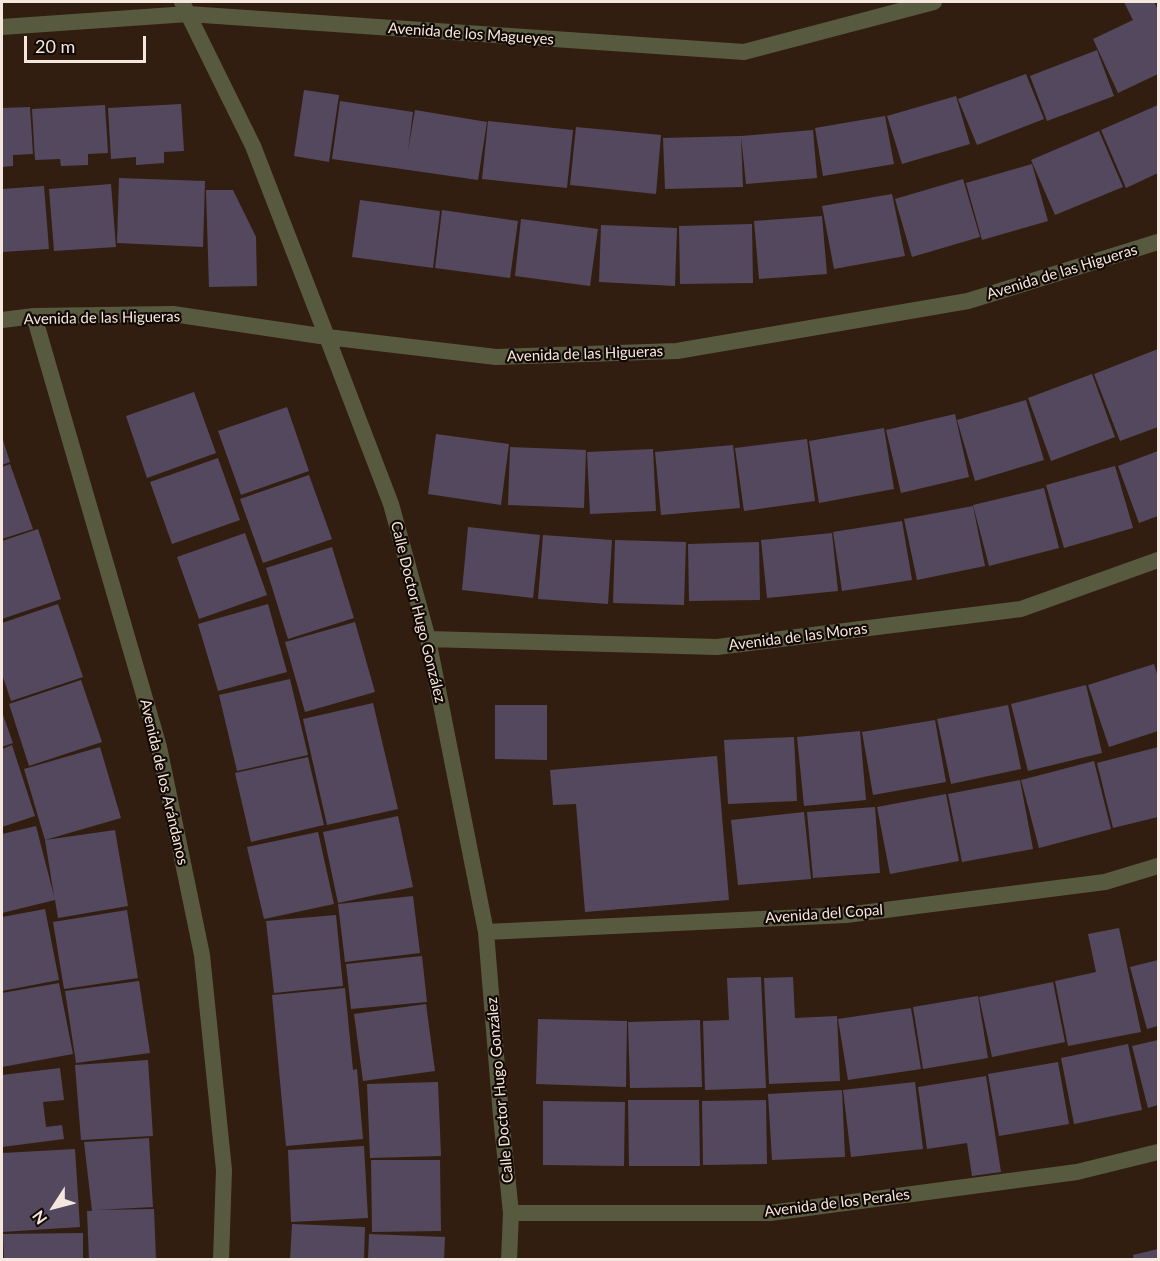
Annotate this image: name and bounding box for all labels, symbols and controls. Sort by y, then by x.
street label: Avenida de los Magueyes [387,19,555,49]
scale bar [27,24,148,62]
text: 20 m [35,35,75,57]
street label: Avenida de las Higueras [985,241,1139,303]
street label: Avenida de las Higueras [24,308,180,328]
street label: Avenida de las Higueras [506,342,664,366]
street label: Calle Doctor Hugo González [387,519,449,705]
street label: Avenida de las Moras [728,620,868,654]
street label: Avenida de los Arándanos [136,697,192,867]
street label: Avenida del Copal [764,901,884,927]
street label: Calle Doctor Hugo González [483,996,517,1184]
north arrow [24,1177,84,1237]
street label: Avenida de los Perales [763,1185,911,1221]
text: N [28,1207,50,1228]

